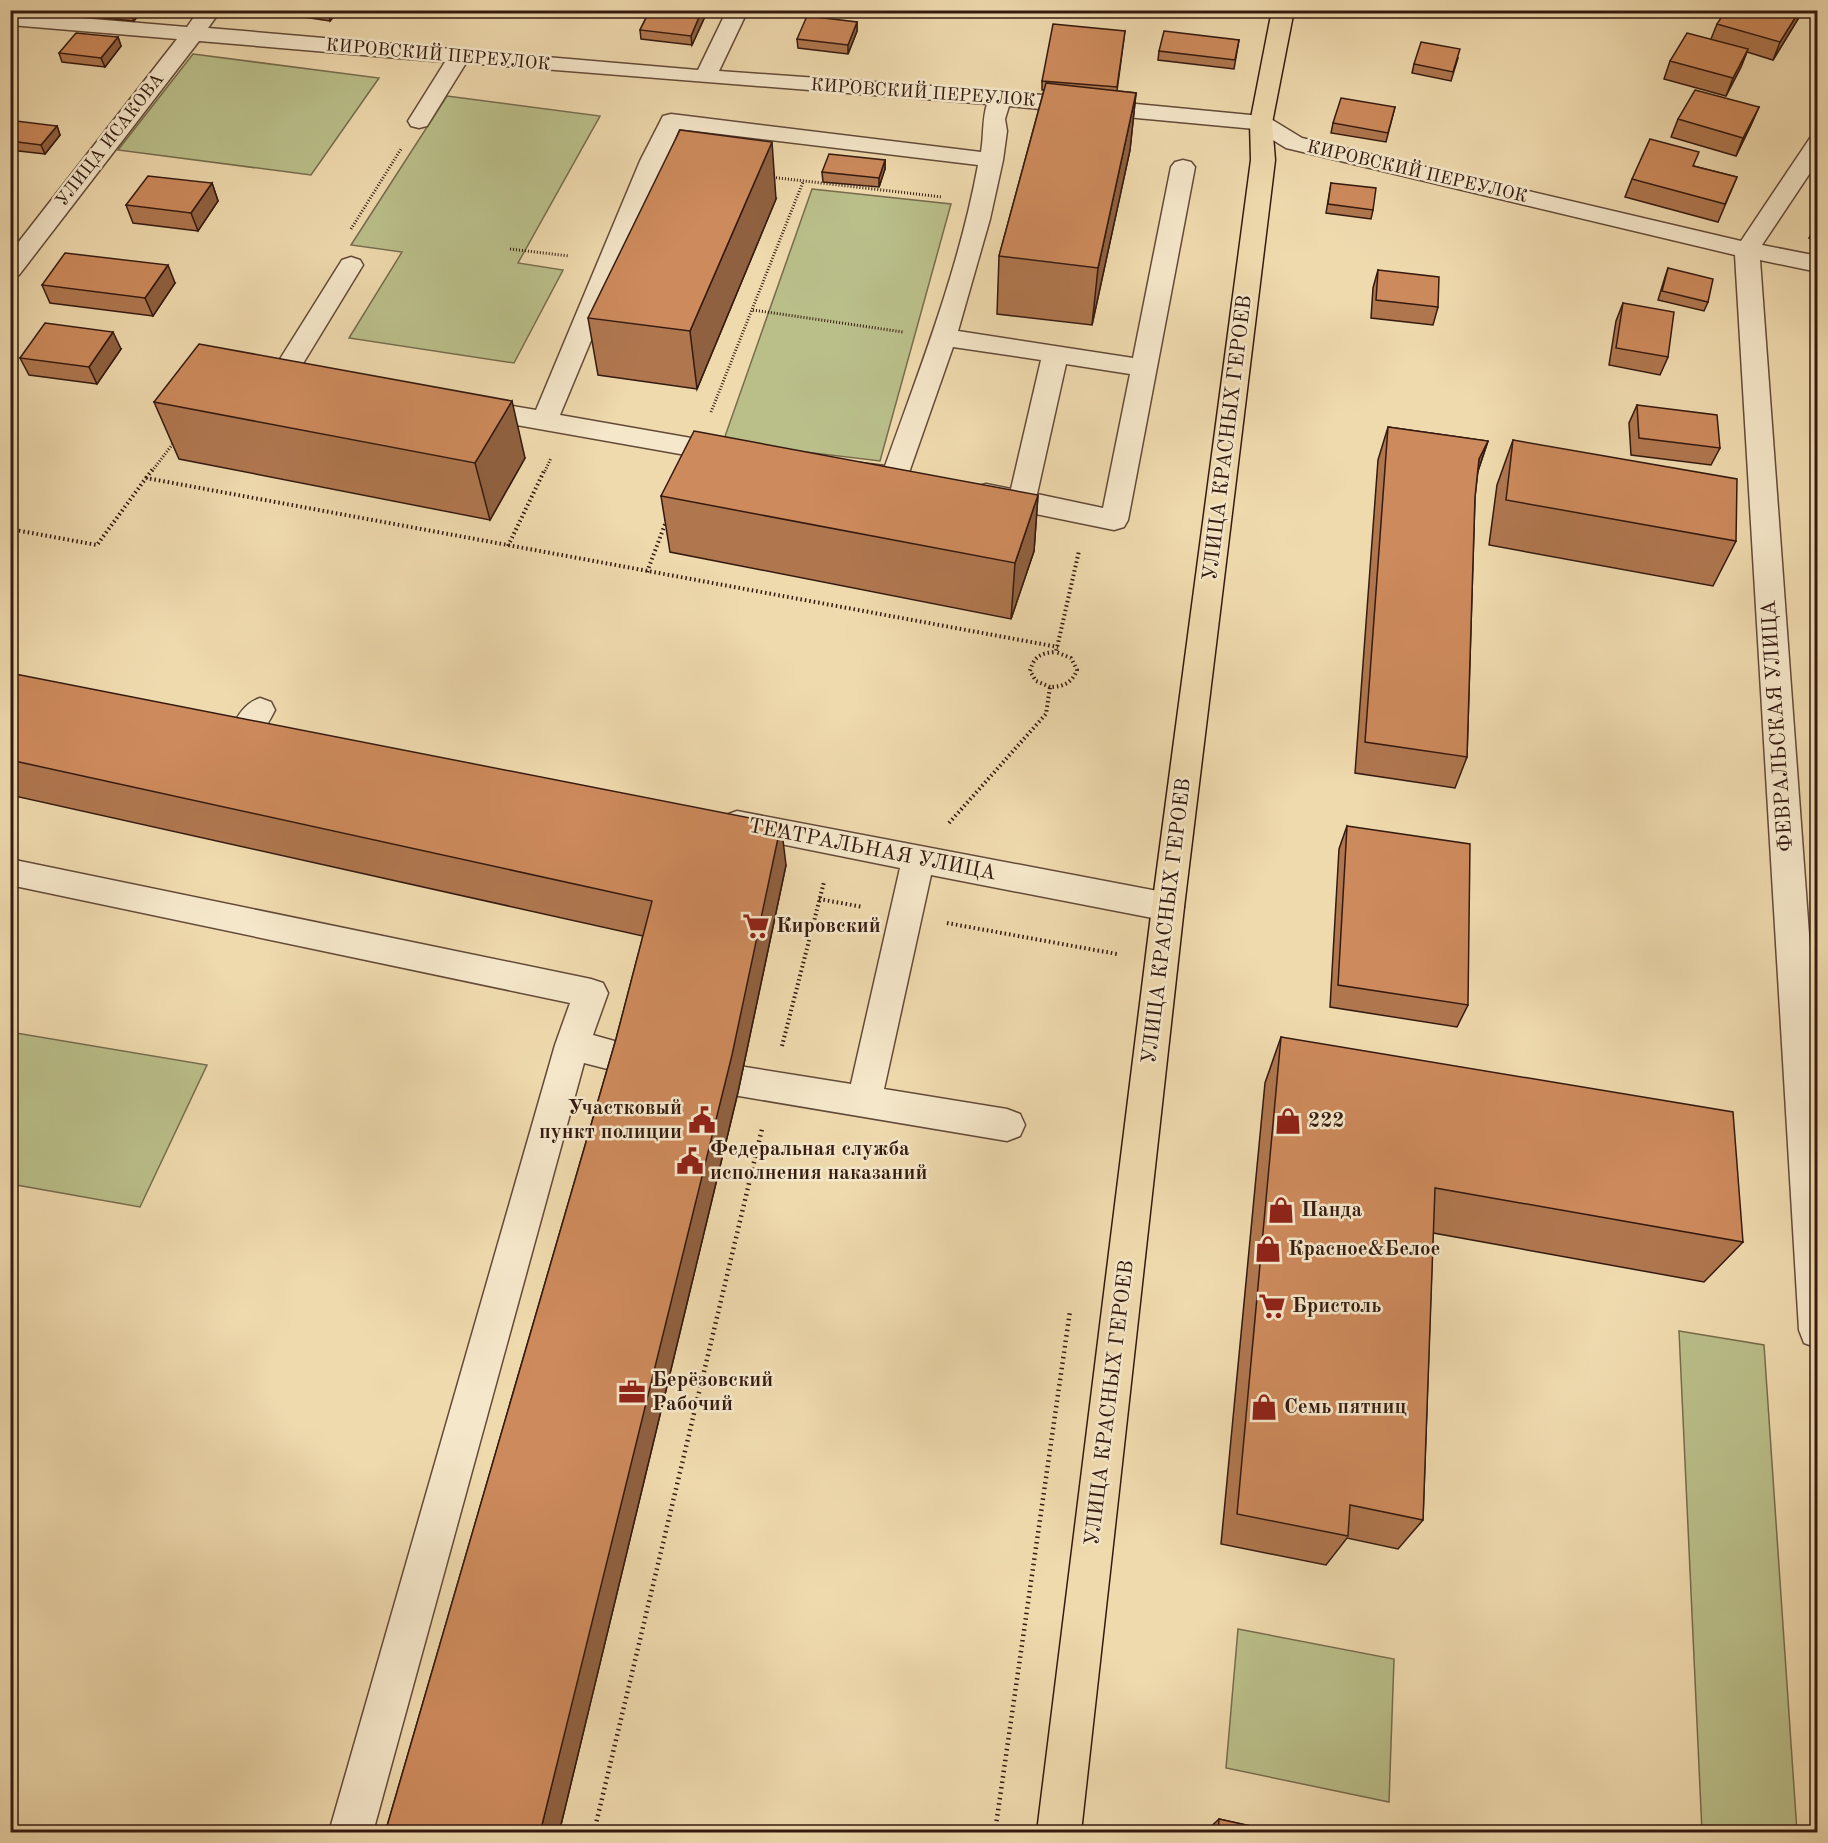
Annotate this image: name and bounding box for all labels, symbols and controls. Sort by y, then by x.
street label: КИРОВСКИЙ ПЕРЕУЛОК [325,32,551,74]
street label: УЛИЦА ИСАКОВА [53,70,167,210]
street label: КИРОВСКИЙ ПЕРЕУЛОК [810,72,1036,110]
street label: КИРОВСКИЙ ПЕРЕУЛОК [1305,134,1530,206]
street label: УЛИЦА КРАСНЫХ ГЕРОЕВ [1200,294,1256,582]
street label: ФЕВРАЛЬСКАЯ УЛИЦА [1759,599,1797,853]
street label: УЛИЦА КРАСНЫХ ГЕРОЕВ [1139,777,1195,1065]
street label: ТЕАТРАЛЬНАЯ УЛИЦА [746,816,998,884]
supermarket icon: Кировский [741,911,771,941]
place label: Кировский [776,916,881,937]
place label: Участковый пункт полиции [539,1098,682,1143]
public building icon: Участковый пункт полиции [687,1105,717,1135]
shop icon: 222 [1273,1106,1303,1136]
place label: 222 [1308,1111,1345,1132]
place label: Федеральная служба исполнения наказаний [710,1139,927,1184]
public building icon: Федеральная служба исполнения наказаний [675,1146,705,1176]
shop icon: Панда [1266,1195,1296,1225]
place label: Панда [1301,1200,1362,1221]
shop icon: Красное&Белое [1253,1234,1283,1264]
place label: Красное&Белое [1288,1239,1441,1260]
street label: УЛИЦА КРАСНЫХ ГЕРОЕВ [1082,1259,1138,1547]
supermarket icon: Бристоль [1257,1291,1287,1321]
place label: Бристоль [1292,1296,1381,1317]
place label: Берёзовский Рабочий [652,1370,773,1415]
office icon: Берёзовский Рабочий [617,1377,647,1407]
shop icon: Семь пятниц [1249,1392,1279,1422]
place label: Семь пятниц [1284,1397,1407,1418]

